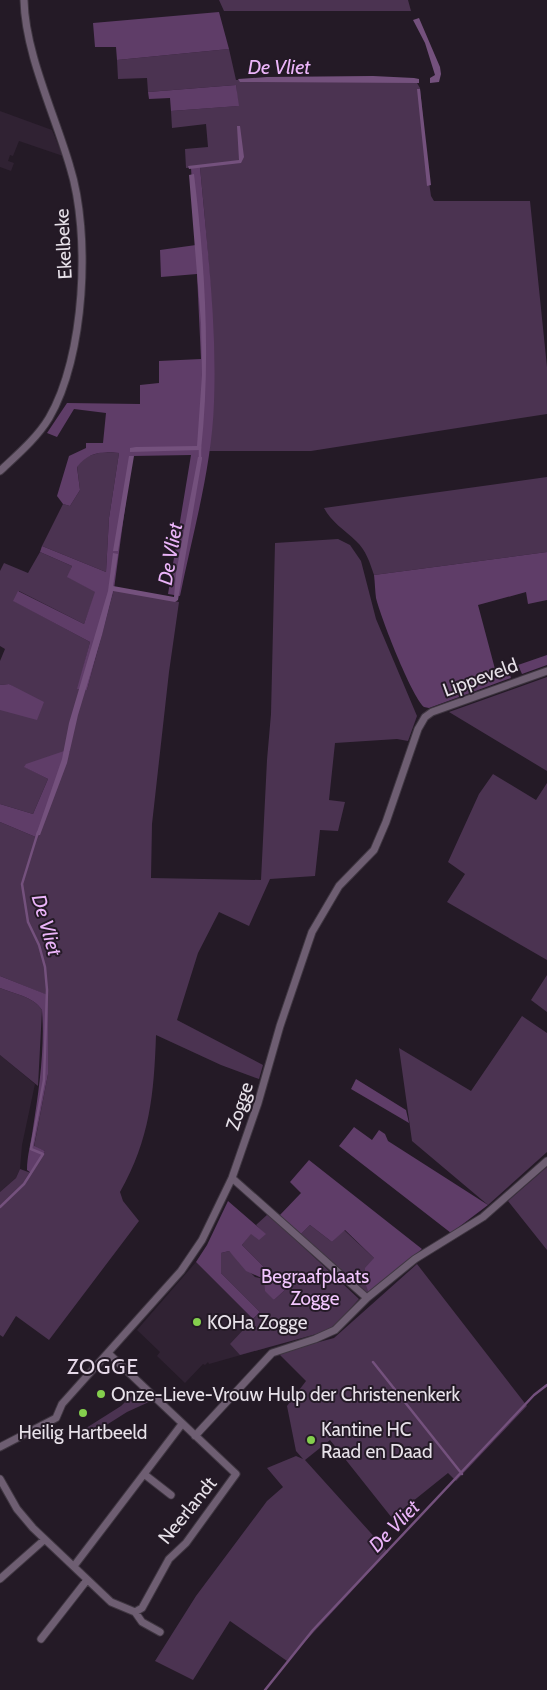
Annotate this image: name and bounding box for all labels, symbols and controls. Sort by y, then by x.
water label: De Vliet [248,55,311,79]
street label: Ekelbeke [50,208,77,280]
water label: De Vliet [153,520,187,587]
street label: Lippeveld [439,653,521,702]
water label: De Vliet [27,892,67,959]
street label: Zogge [221,1079,258,1133]
park label: Begraafplaats Zogge [261,1265,369,1310]
place label: KOHa Zogge [207,1311,308,1334]
marker: KOHa Zogge [191,1316,203,1328]
district label: ZOGGE [67,1354,139,1379]
place label: Onze-Lieve-Vrouw Hulp der Christenenkerk [111,1383,460,1406]
marker: Onze-Lieve-Vrouw Hulp der Christenenkerk [95,1388,107,1400]
marker: Heilig Hartbeeld [77,1407,89,1419]
place label: Kantine HC Raad en Daad [321,1418,433,1463]
place label: Heilig Hartbeeld [19,1421,147,1444]
marker: Kantine HC Raad en Daad [305,1434,317,1446]
street label: Neerlandt [153,1472,222,1549]
water label: De Vliet [364,1494,425,1557]

